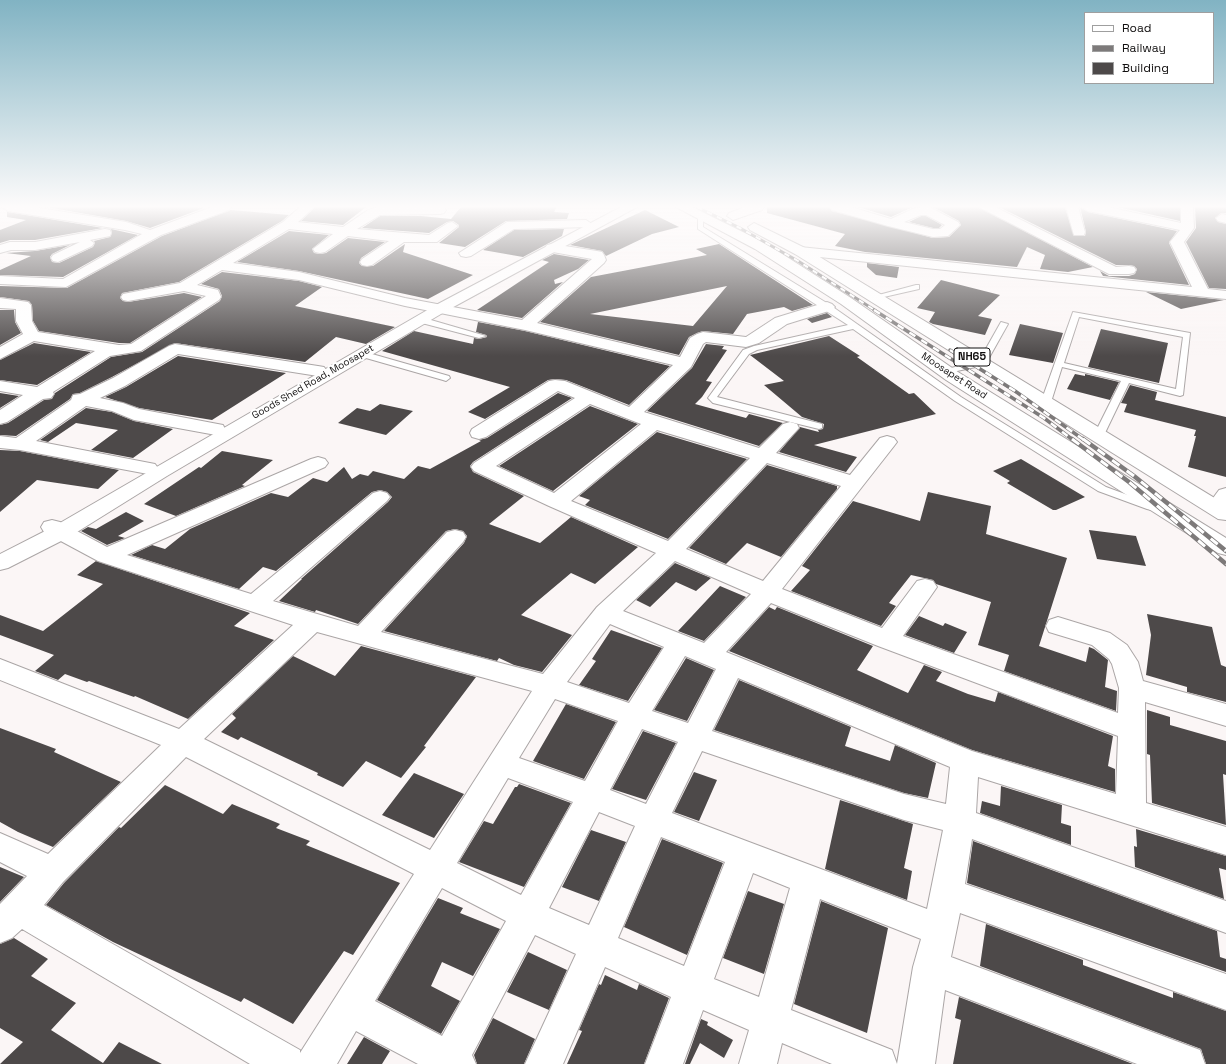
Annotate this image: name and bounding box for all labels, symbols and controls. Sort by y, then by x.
legend [1084,12,1214,84]
text: Road [1122,20,1151,36]
text: Railway [1122,40,1166,56]
text: Building [1122,60,1169,76]
street label: Goods Shed Road, Moosapet [250,342,376,422]
road number: NH65 [954,348,990,366]
street label: Moosapet Road [919,350,989,402]

